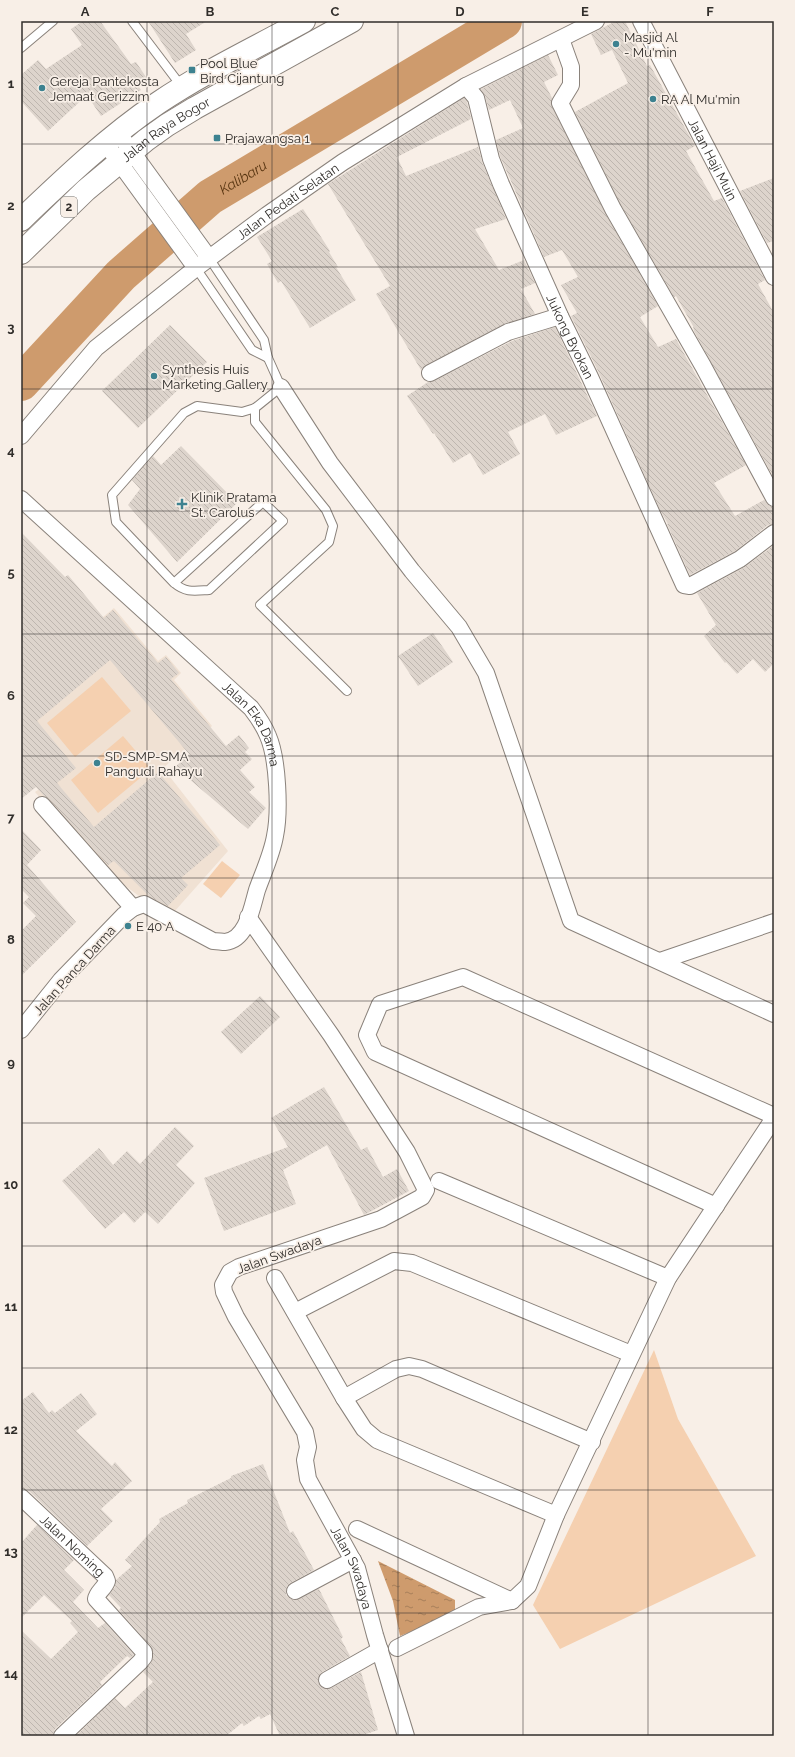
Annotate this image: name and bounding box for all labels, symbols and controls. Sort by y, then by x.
text: A [81,4,90,19]
text: B [206,4,215,19]
text: C [331,4,340,19]
text: D [455,4,465,19]
text: E [581,4,589,19]
text: F [706,4,714,19]
place label: Masjid Al - Mu'min [624,30,678,60]
marker: Masjid Al - Mu'min [611,39,621,49]
place label: Pool Blue Bird Cijantung [200,56,284,86]
marker: Pool Blue Bird Cijantung [187,65,197,75]
place label: Gereja Pantekosta Jemaat Gerizzim [50,74,159,104]
text: 1 [8,76,15,91]
marker: Gereja Pantekosta Jemaat Gerizzim [37,83,47,93]
place label: RA Al Mu'min [661,92,740,107]
street label: Jalan Raya Bogor [119,94,213,165]
marker: RA Al Mu'min [648,94,658,104]
street label: Jalan Haji Muin [685,116,740,203]
place label: Prajawangsa 1 [225,131,310,146]
marker: Prajawangsa 1 [212,133,222,143]
water label: Kalibaru [216,157,270,198]
street label: Jalan Pedati Selatan [234,160,342,243]
road number: 2 [61,197,77,217]
text: 2 [7,198,15,213]
street label: Jukong Byokan [543,292,597,381]
text: 3 [7,320,15,335]
place label: Synthesis Huis Marketing Gallery [162,362,268,392]
marker: Synthesis Huis Marketing Gallery [149,371,159,381]
text: 4 [7,443,15,458]
place label: Klinik Pratama St. Carolus [191,490,276,520]
marker: Klinik Pratama St. Carolus [176,498,188,510]
text: 5 [7,565,15,580]
street label: Jalan Eka Darma [219,679,282,768]
text: 6 [7,688,15,703]
place label: SD-SMP-SMA Pangudi Rahayu [105,749,202,779]
marker: SD-SMP-SMA Pangudi Rahayu [92,758,102,768]
text: 7 [7,810,15,825]
place label: E 40 A [136,919,174,934]
marker: E 40 A [123,921,133,931]
street label: Jalan Panca Darma [30,923,118,1018]
text: 8 [7,932,15,947]
text: 9 [7,1055,15,1070]
text: 10 [4,1177,18,1192]
street label: Jalan Swadaya [235,1232,323,1277]
text: 11 [5,1299,18,1314]
text: 12 [4,1422,18,1437]
street label: Jalan Noming [37,1512,108,1580]
street label: Jalan Swadaya [327,1524,375,1611]
text: 13 [4,1544,18,1559]
text: 14 [4,1666,18,1681]

